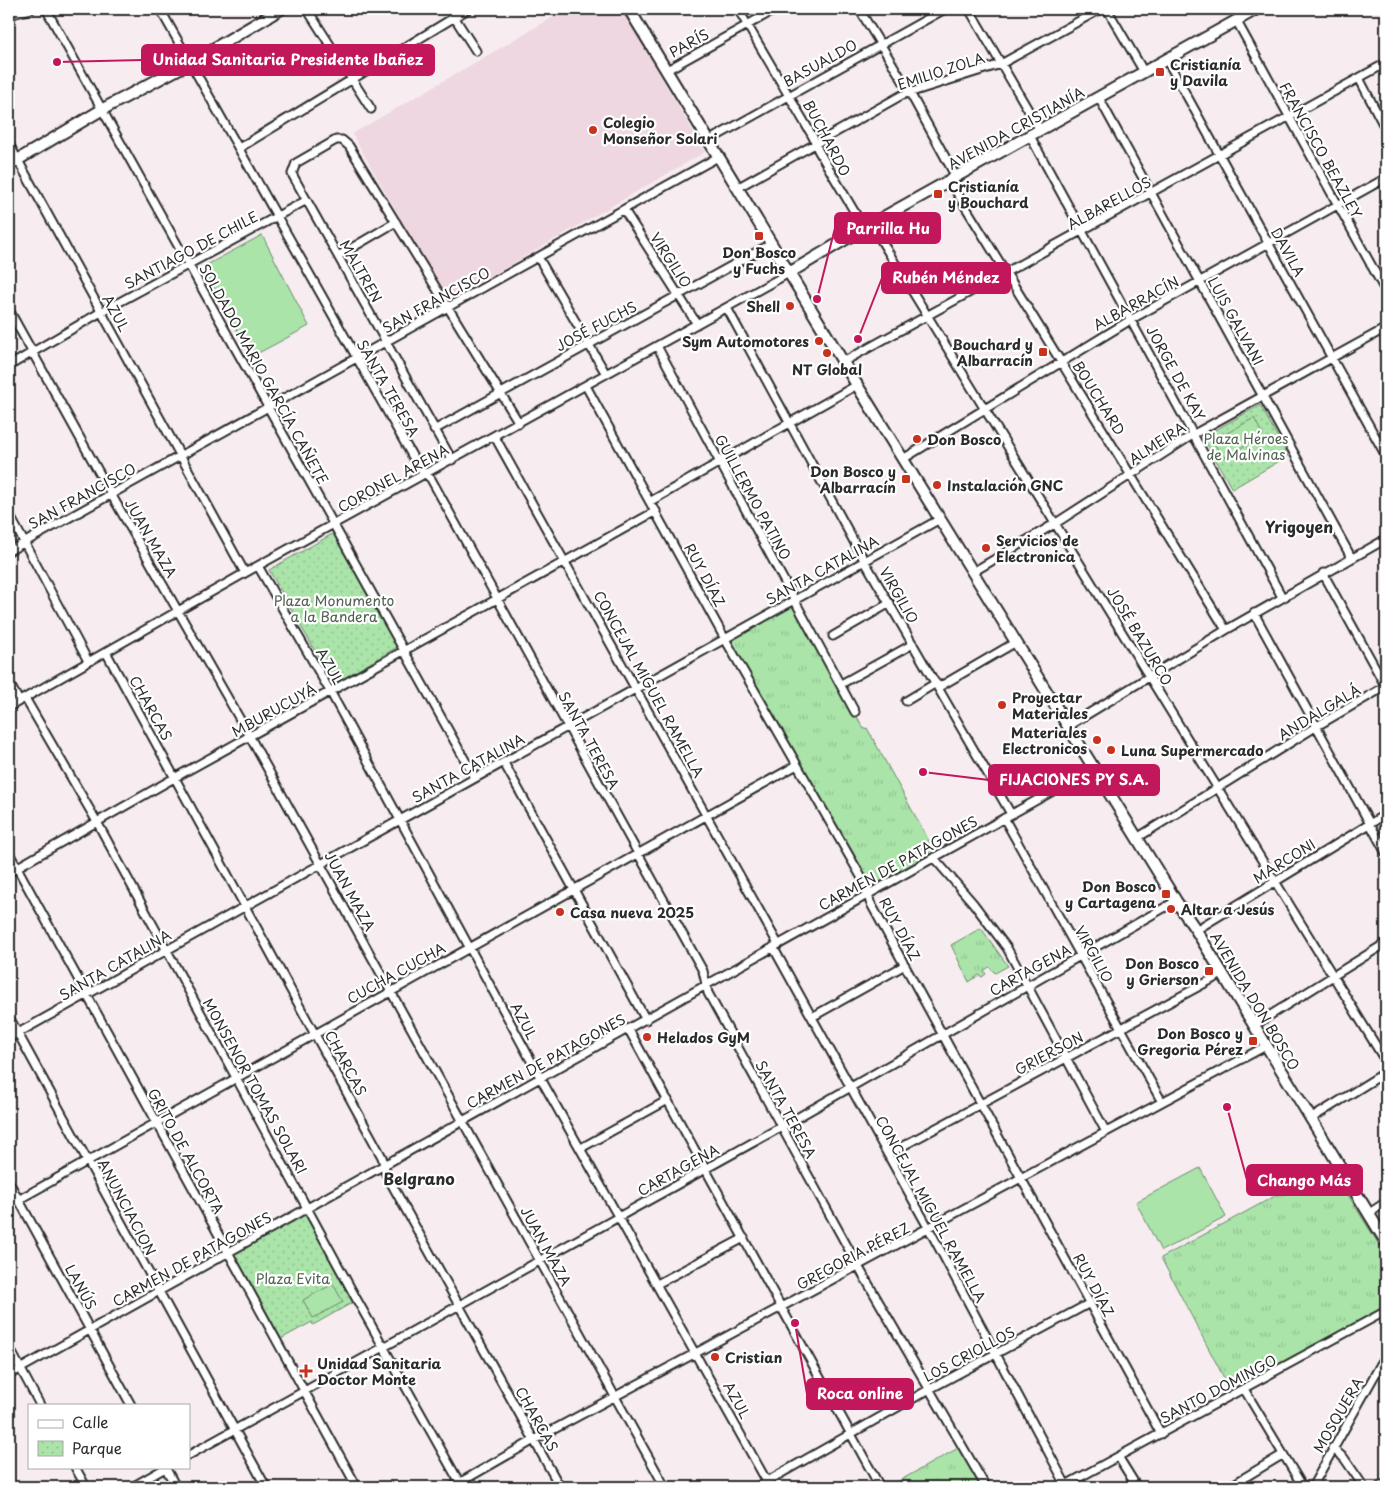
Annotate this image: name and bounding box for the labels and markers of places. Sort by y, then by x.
callout: Unidad Sanitaria Presidente Ibañez [142,45,434,75]
place label: Cristianía y Davila [1170,54,1242,91]
marker: Cristianía y Davila [1154,66,1166,78]
place label: Colegio Monseñor Solari [603,112,717,149]
marker: Colegio Monseñor Solari [587,124,599,136]
place label: Cristianía y Bouchard [948,176,1029,213]
marker: Cristianía y Bouchard [932,188,944,200]
callout: Parrilla Hu [835,213,940,243]
marker: Don Bosco y Fuchs [753,230,765,242]
place label: Don Bosco y Fuchs [722,242,796,279]
callout: Rubén Méndez [882,263,1010,293]
place label: Shell [746,296,780,317]
marker: Shell [784,300,796,312]
place label: Sym Automotores [682,331,809,352]
place label: Bouchard y Albarracín [952,334,1033,371]
marker: Sym Automotores [813,335,825,347]
marker: Bouchard y Albarracín [1037,346,1049,358]
marker: NT Global [821,347,833,359]
place label: NT Global [792,359,862,380]
place label: Don Bosco [927,429,1001,450]
marker: Don Bosco [911,433,923,445]
place label: Don Bosco y Albarracín [810,461,896,498]
marker: Don Bosco y Albarracín [900,473,912,485]
place label: Instalación GNC [947,475,1063,496]
marker: Instalación GNC [931,479,943,491]
place label: Servicios de Electronica [996,530,1079,567]
marker: Servicios de Electronica [980,542,992,554]
place label: Proyectar Materiales [1012,687,1088,724]
marker: Proyectar Materiales [996,699,1008,711]
place label: Materiales Electronicos [1002,722,1087,759]
marker: Materiales Electronicos [1091,734,1103,746]
place label: Luna Supermercado [1121,740,1263,761]
marker: Luna Supermercado [1105,744,1117,756]
callout: FIJACIONES PY S.A. [989,765,1159,795]
place label: Don Bosco y Cartagena [1065,876,1156,913]
marker: Don Bosco y Cartagena [1160,888,1172,900]
place label: Altar a Jesús [1181,899,1275,920]
place label: Casa nueva 2025 [570,902,694,923]
marker: Altar a Jesús [1165,903,1177,915]
marker: Casa nueva 2025 [554,906,566,918]
place label: Don Bosco y Grierson [1125,953,1199,990]
marker: Don Bosco y Grierson [1203,965,1215,977]
place label: Don Bosco y Gregoria Pérez [1137,1023,1243,1060]
place label: Helados GyM [657,1027,750,1048]
marker: Helados GyM [641,1031,653,1043]
marker: Don Bosco y Gregoria Pérez [1247,1035,1259,1047]
callout: Chango Más [1247,1165,1362,1195]
place label: Cristian [725,1347,782,1368]
marker: Cristian [709,1351,721,1363]
place label: Unidad Sanitaria Doctor Monte [317,1353,442,1390]
marker: Unidad Sanitaria Doctor Monte [299,1364,313,1378]
callout: Roca online [807,1379,913,1409]

